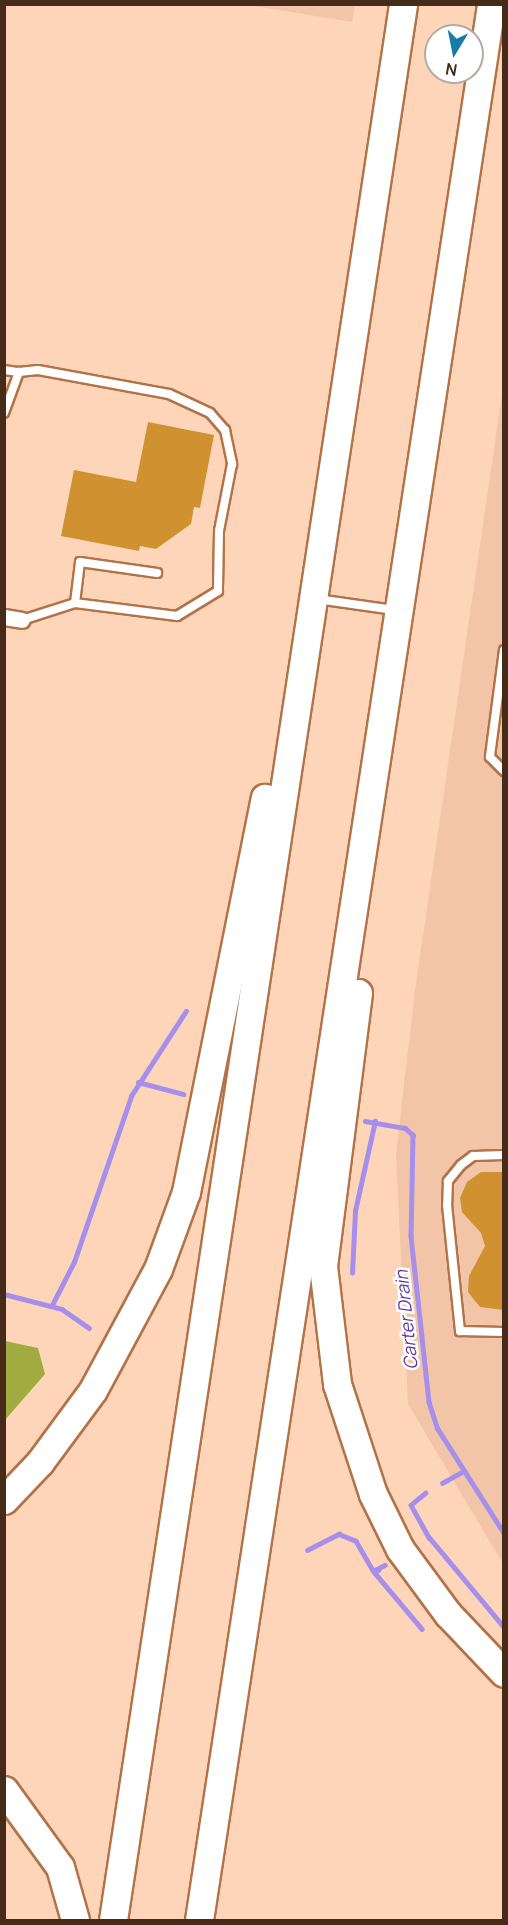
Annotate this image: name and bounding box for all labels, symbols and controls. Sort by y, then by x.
north arrow [424,24,484,84]
text: N [444,58,459,82]
water label: Carter Drain [390,1269,422,1371]

